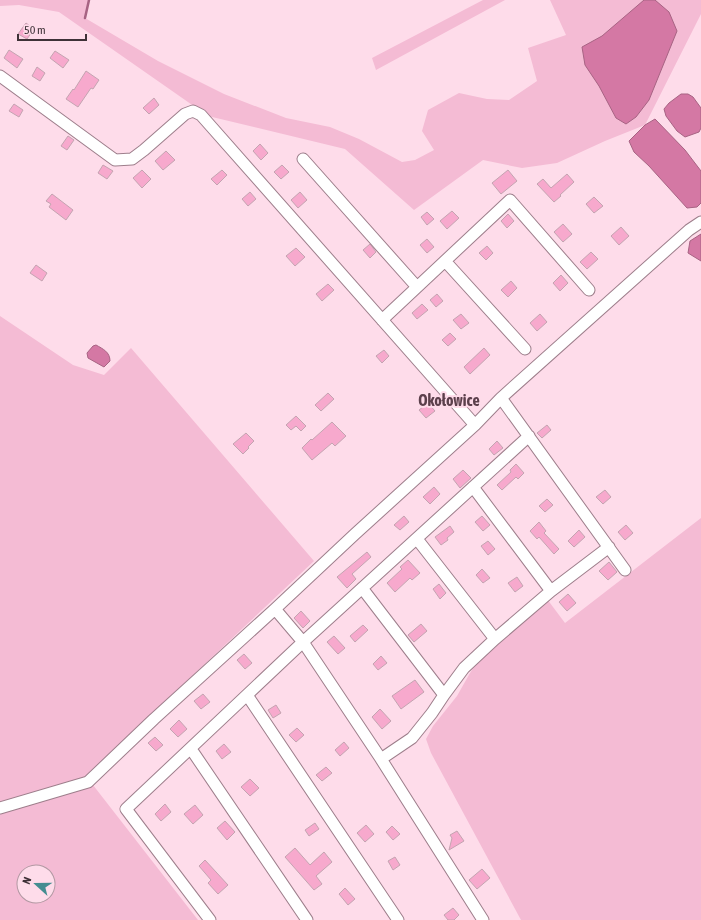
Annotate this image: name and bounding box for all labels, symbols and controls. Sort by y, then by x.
scale bar [18,16,86,42]
text: 50 m [24,23,46,37]
district label: Okołowice [418,391,480,409]
north arrow [16,864,56,904]
text: N [20,875,33,886]

